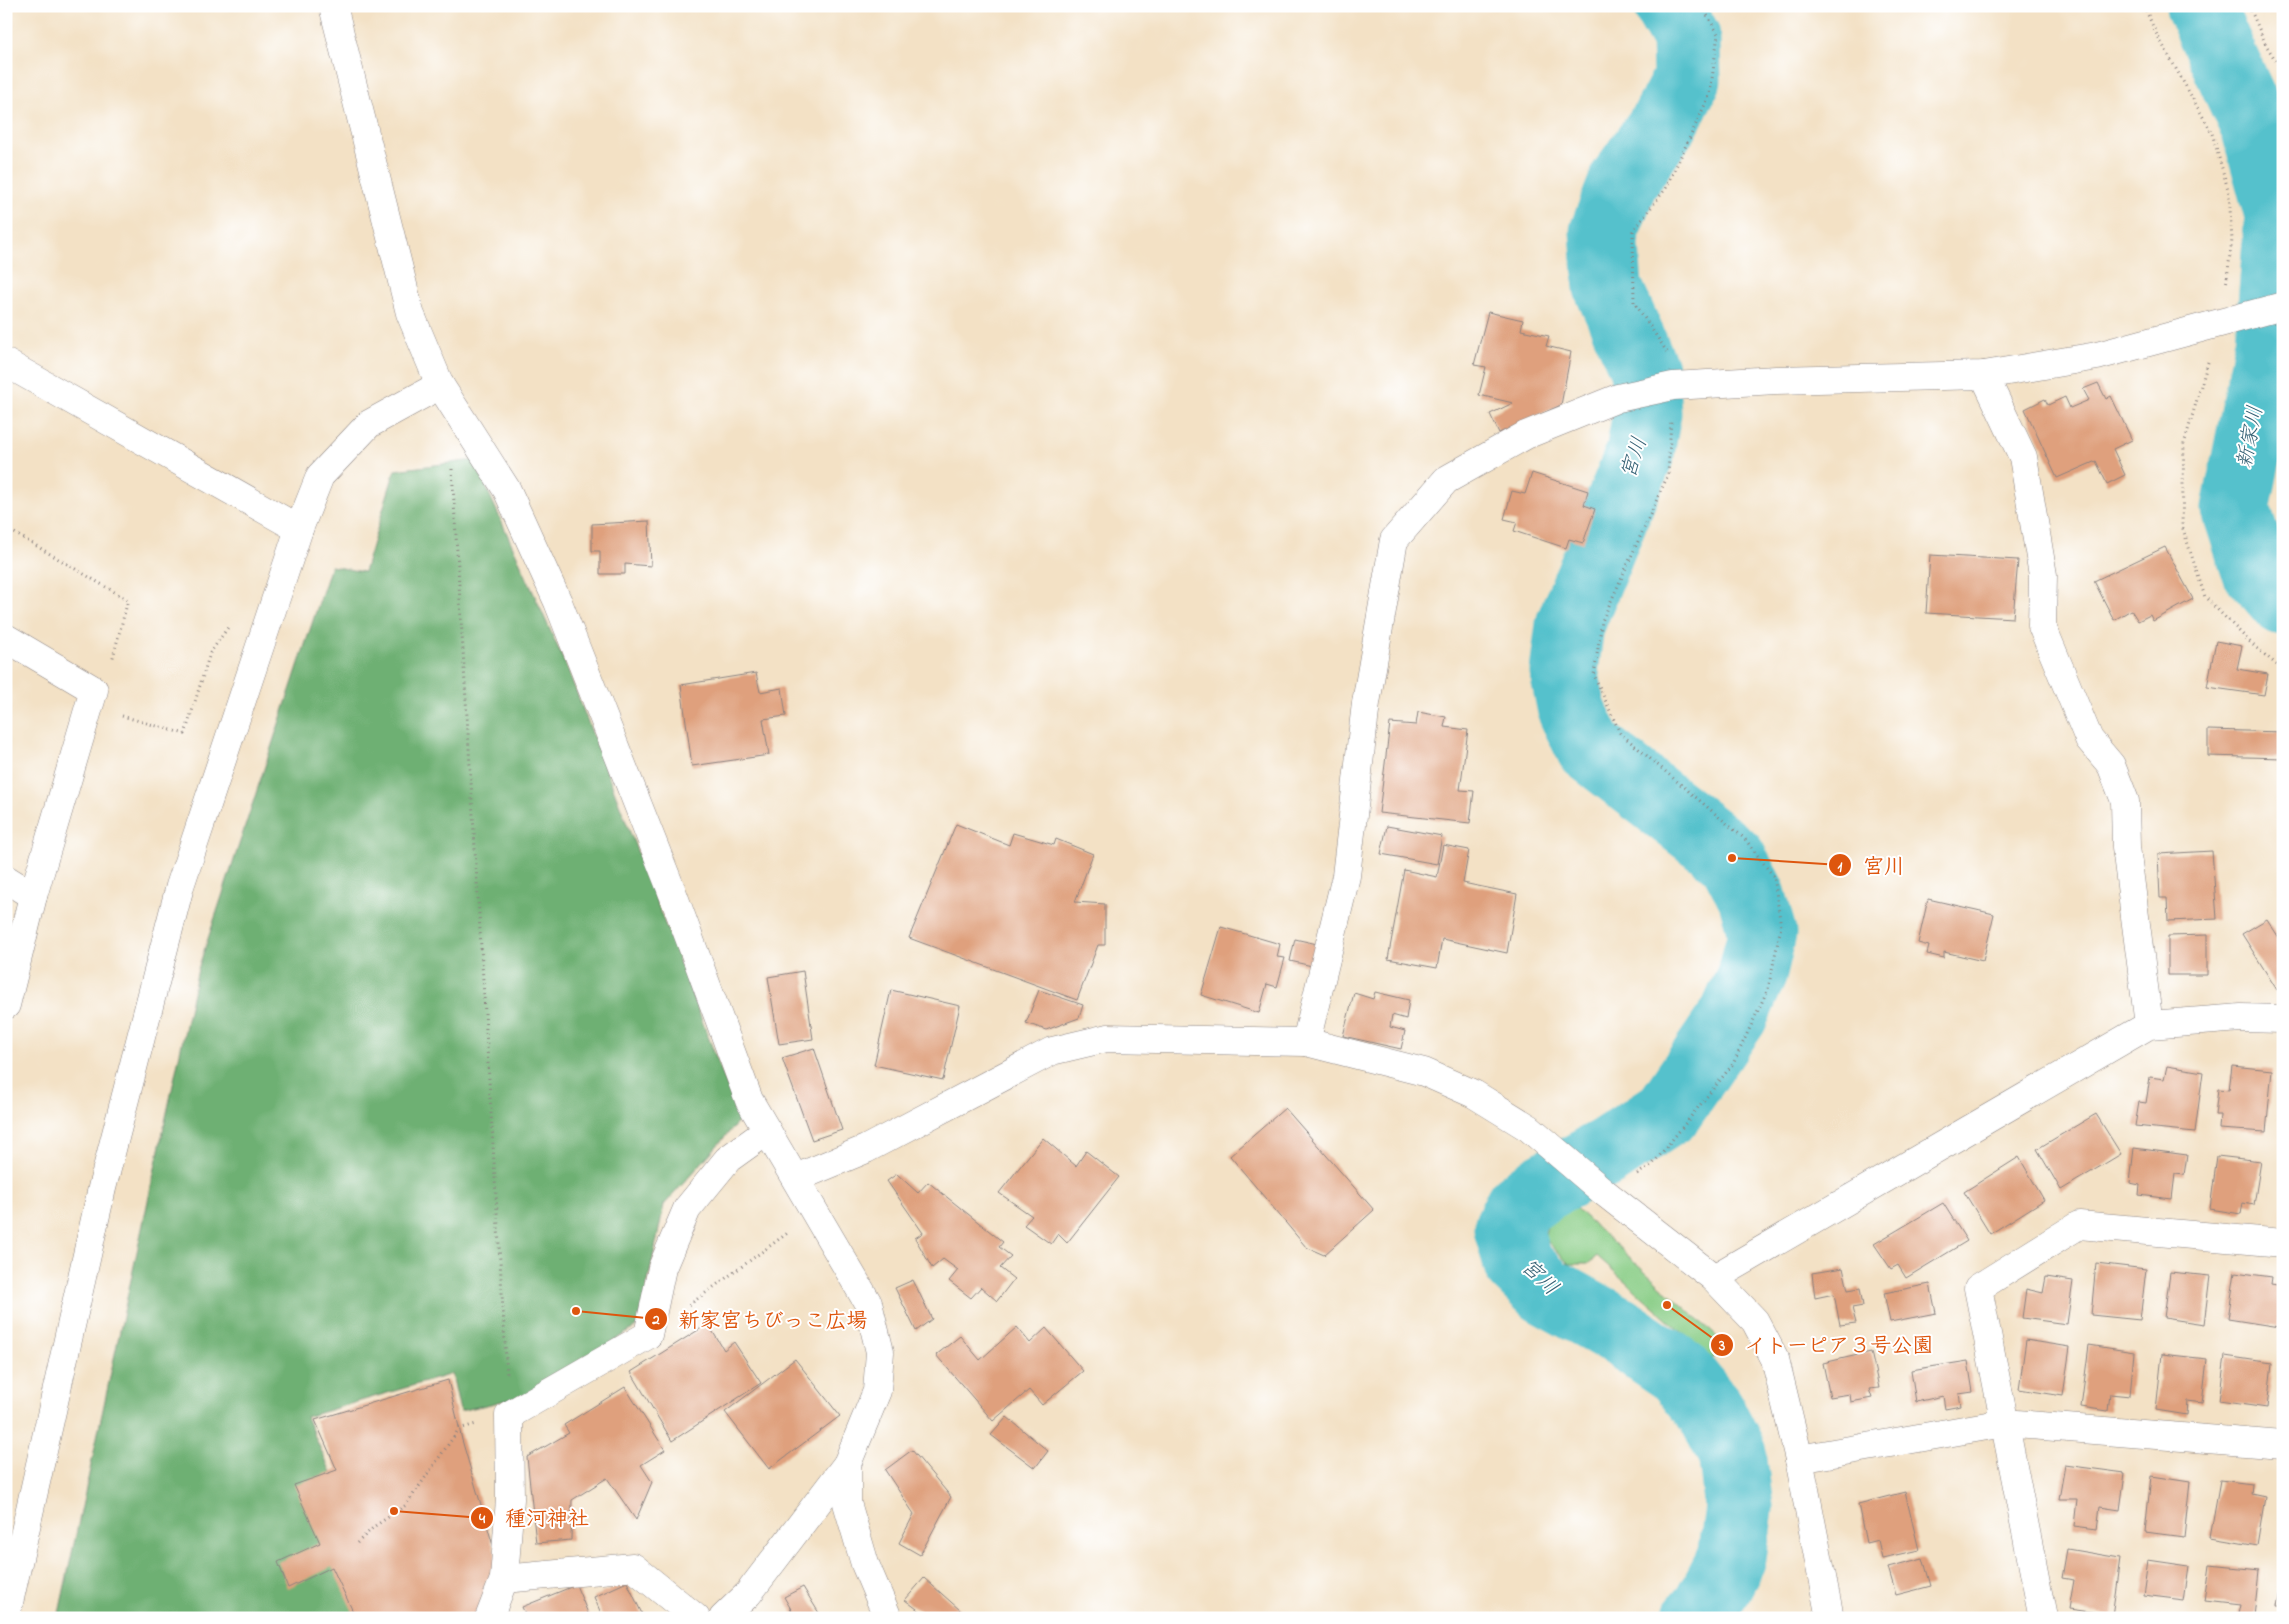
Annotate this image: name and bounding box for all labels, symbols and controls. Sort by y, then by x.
water label: 新家川 [2230,403,2272,471]
water label: 宮川 [1614,433,1656,483]
callout: 宮川 [1828,847,1915,883]
text: 宮川 [1863,853,1905,883]
text: 1 [1838,856,1843,878]
water label: 宮川 [1513,1253,1565,1303]
callout: 新家宮ちびっこ広場 [644,1301,878,1337]
text: 新家宮ちびっこ広場 [679,1307,868,1337]
text: 2 [651,1309,660,1331]
callout: イトーピア３号公園 [1709,1327,1943,1363]
text: イトーピア３号公園 [1745,1332,1933,1362]
text: 3 [1718,1335,1725,1357]
callout: 種河神社 [470,1500,599,1536]
text: 種河神社 [505,1505,589,1535]
text: 4 [478,1508,486,1530]

